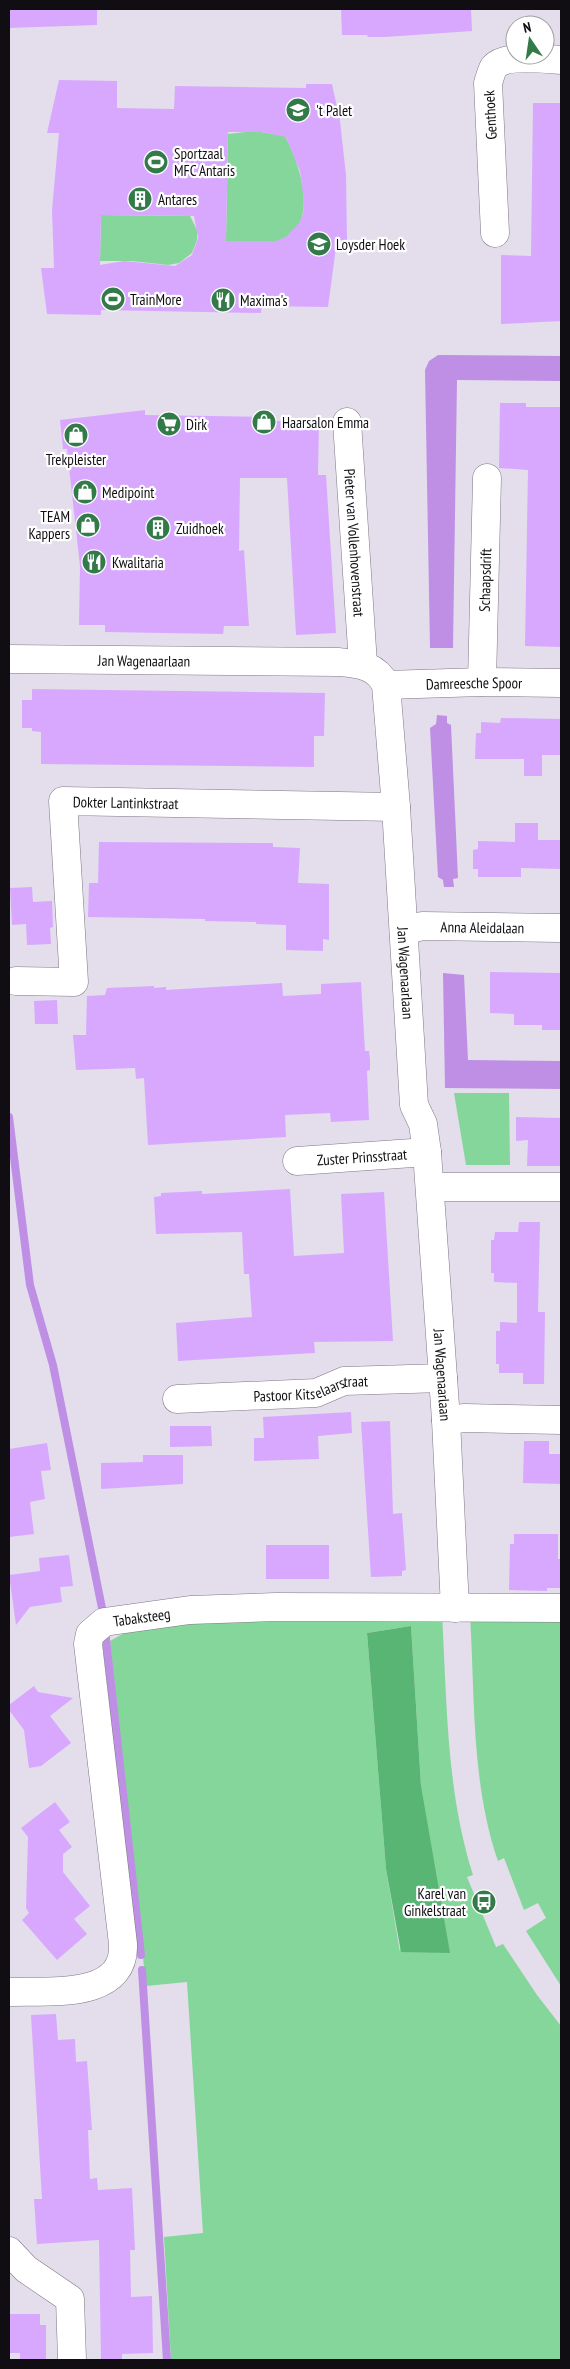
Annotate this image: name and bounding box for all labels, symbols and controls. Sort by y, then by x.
north arrow [505,15,555,65]
text: N [521,18,533,37]
street label: Genthoek [479,90,501,140]
school or university icon: 't Palet [285,97,311,123]
place label: 't Palet [316,101,352,120]
place label: Sportzaal MFC Antaris [174,144,235,180]
sports icon: Sportzaal MFC Antaris [143,149,169,175]
building icon: Antares [127,186,153,212]
place label: Antares [158,190,197,209]
school or university icon: Loysder Hoek [306,231,332,257]
place label: Loysder Hoek [336,235,405,254]
sports icon: TrainMore [100,286,126,312]
restaurant icon: Maxima's [210,287,236,313]
place label: TrainMore [130,290,182,309]
place label: Maxima's [240,291,288,310]
shop icon: Haarsalon Emma [251,409,277,435]
supermarket icon: Dirk [156,411,182,437]
place label: Haarsalon Emma [282,413,369,432]
place label: Dirk [186,415,207,434]
shop icon: Trekpleister [63,422,89,448]
place label: Trekpleister [46,450,107,469]
street label: Pieter van Vollenhovenstraat [341,468,369,617]
shop icon: Medipoint [72,479,98,505]
place label: Medipoint [102,483,154,502]
place label: TEAM Kappers [28,507,70,543]
shop icon: TEAM Kappers [75,512,101,538]
building icon: Zuidhoek [145,515,171,541]
place label: Zuidhoek [176,519,224,538]
street label: Schaapsdrift [474,548,495,612]
restaurant icon: Kwalitaria [81,549,107,575]
place label: Kwalitaria [112,553,164,572]
street label: Jan Wagenaarlaan [97,650,190,670]
street label: Damreesche Spoor [425,672,523,693]
street label: Dokter Lantinkstraat [73,792,179,813]
street label: Anna Aleidalaan [440,917,524,937]
street label: Jan Wagenaarlaan [394,925,418,1020]
street label: Zuster Prinsstraat [316,1144,408,1169]
street label: Jan Wagenaarlaan [430,1327,456,1422]
street label: Pastoor Kitselaarstraat [253,1371,368,1405]
street label: Tabaksteeg [112,1603,171,1630]
place label: Karel van Ginkelstraat [404,1884,466,1920]
bus stop icon: Karel van Ginkelstraat [471,1889,497,1915]

